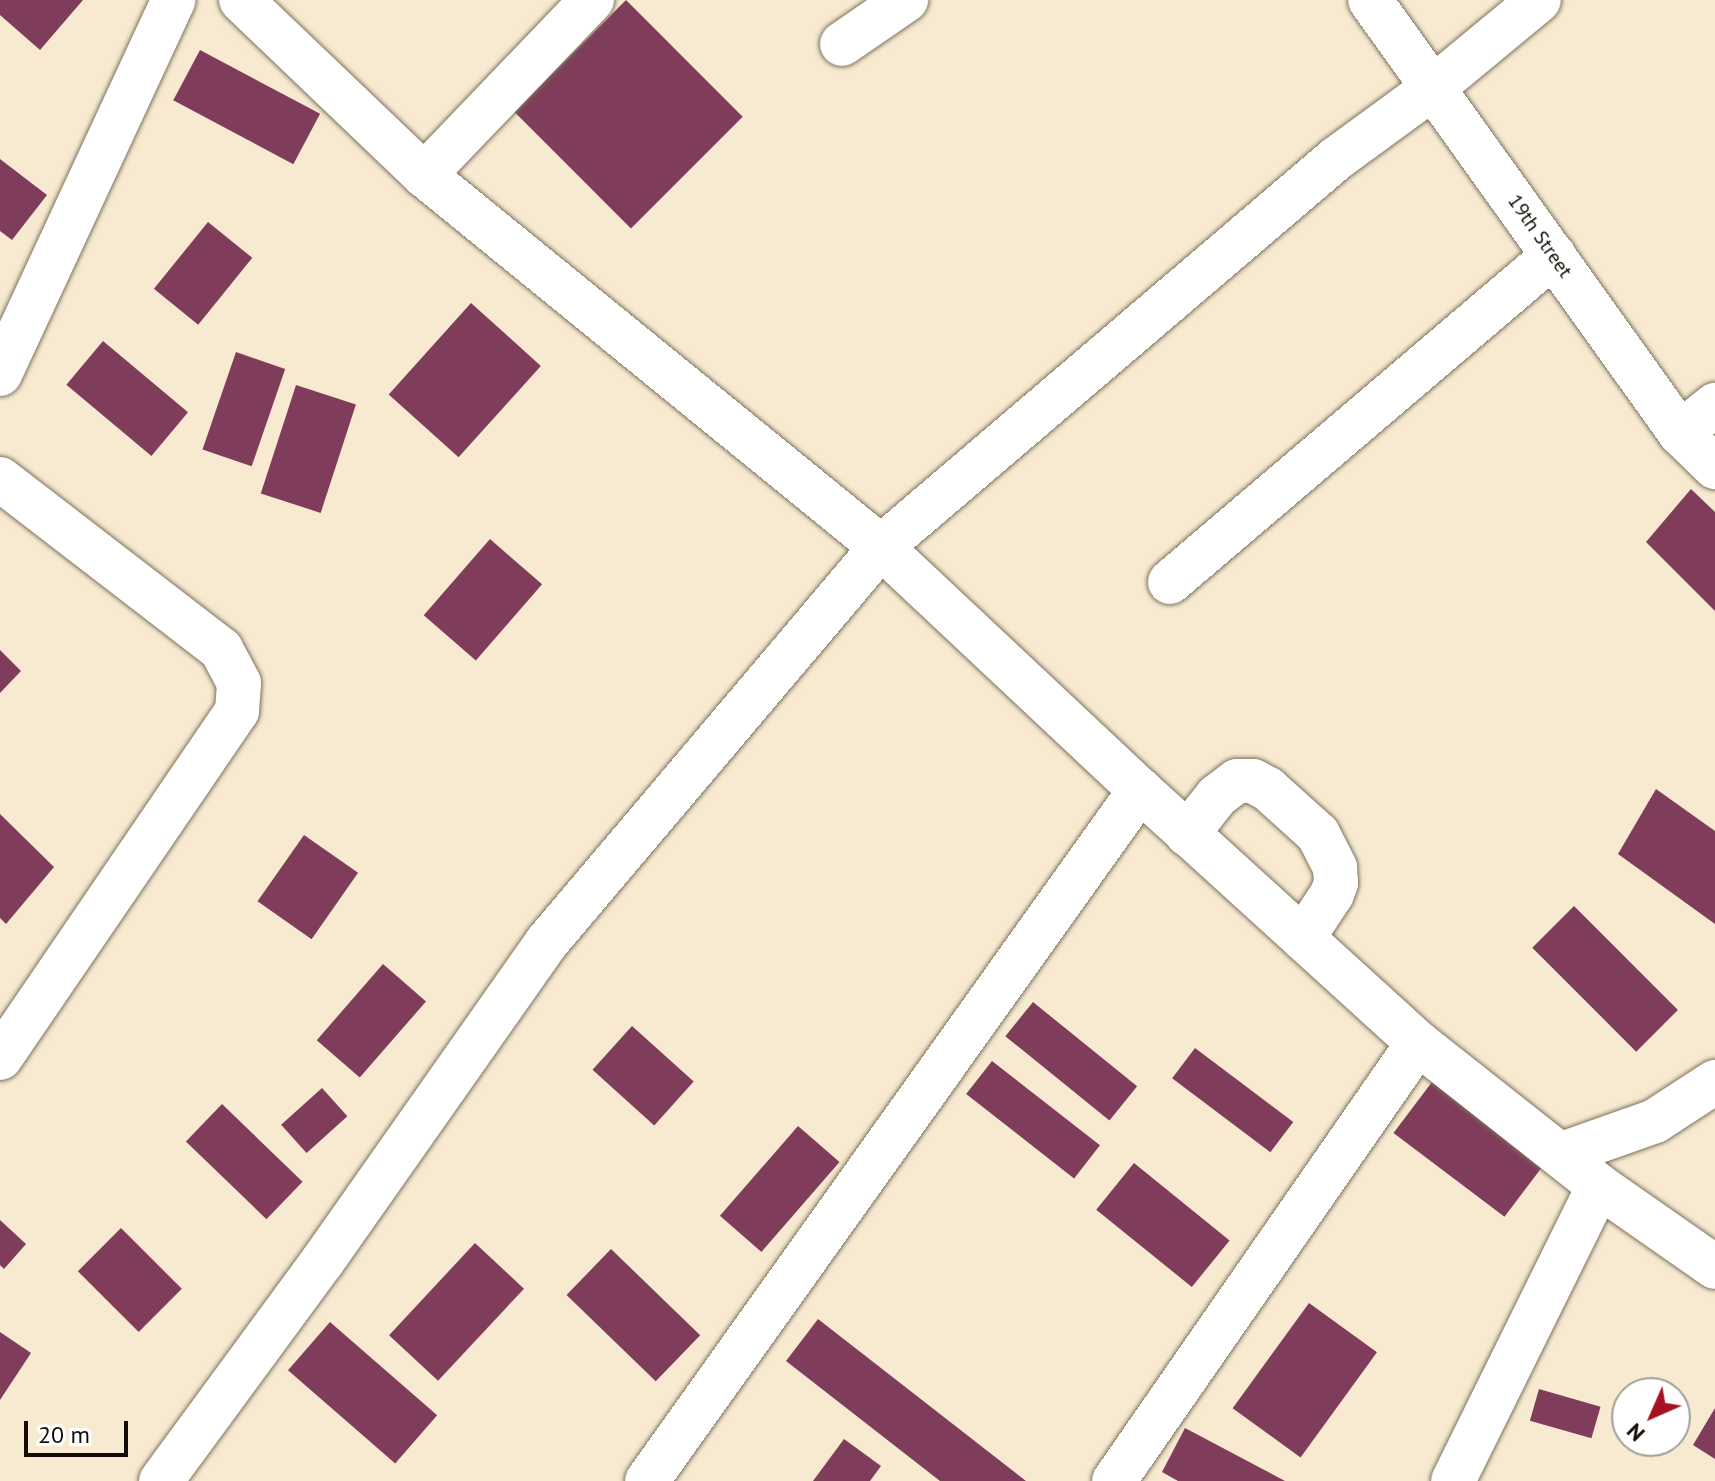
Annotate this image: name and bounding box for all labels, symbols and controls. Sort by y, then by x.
street label: 19th Street [1503,190,1577,282]
north arrow [1611,1377,1691,1457]
scale bar [28,1405,132,1455]
text: N [1620,1418,1650,1448]
text: 20 m [38,1419,90,1450]

